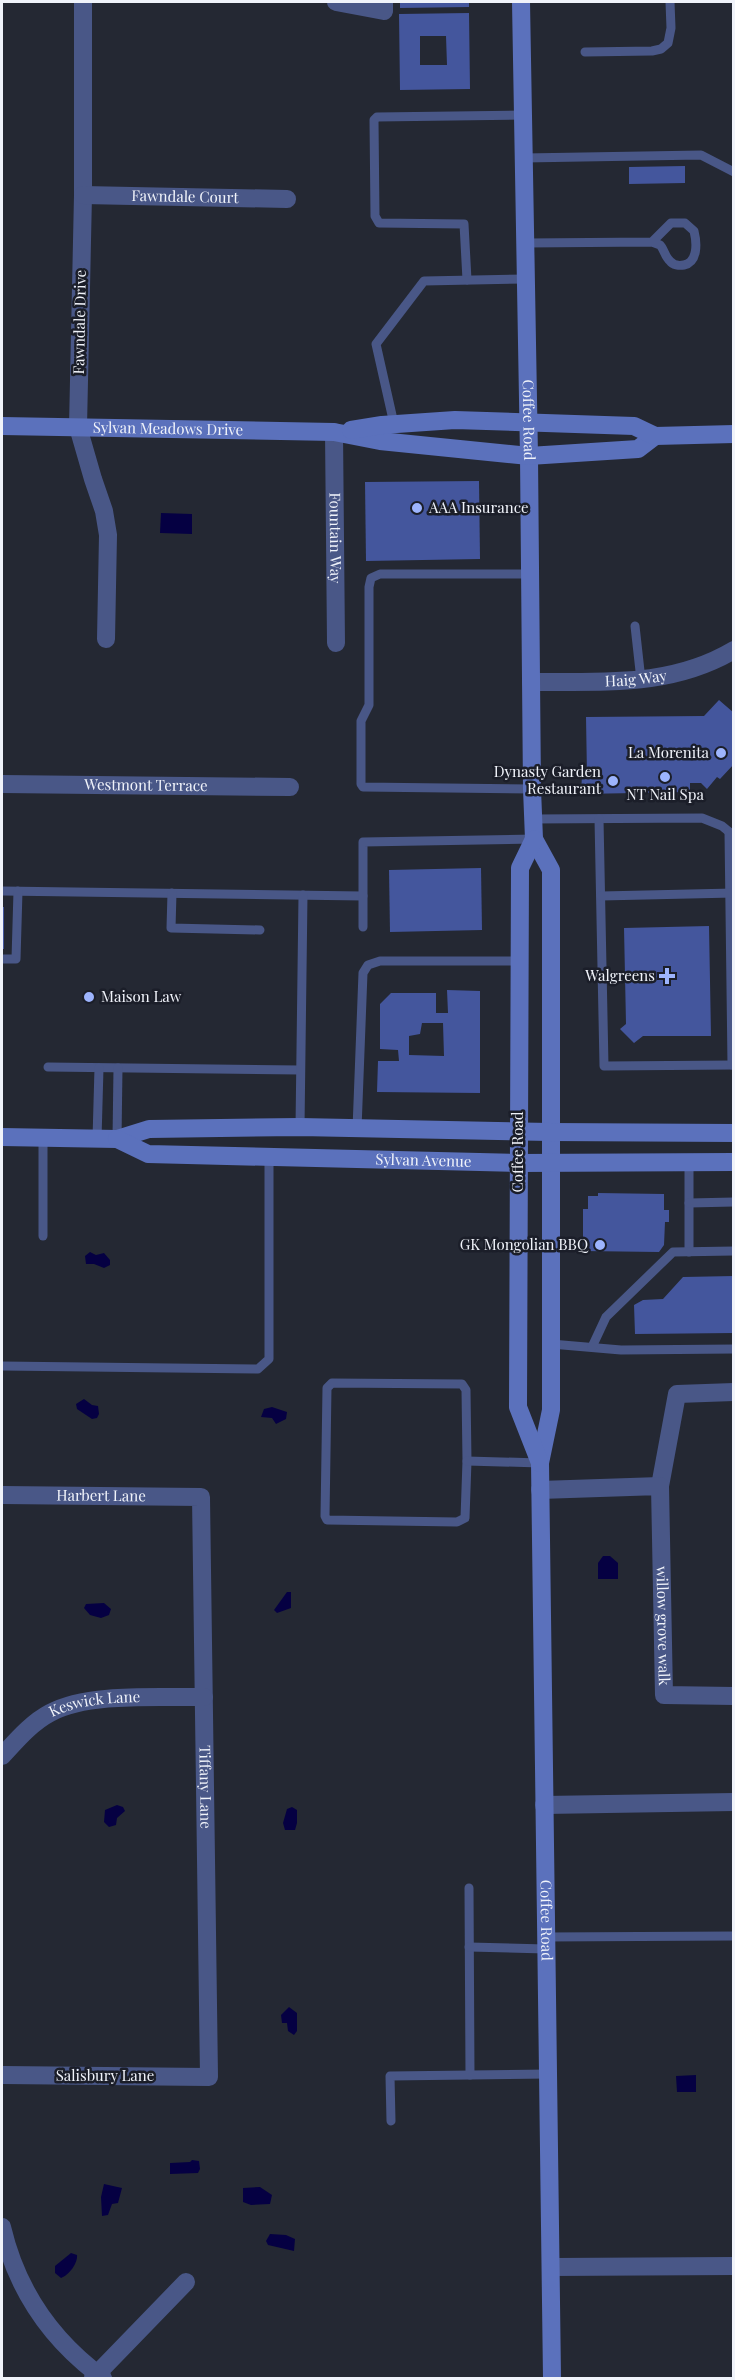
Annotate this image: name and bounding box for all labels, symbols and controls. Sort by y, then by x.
street label: Fawndale Court [131,185,239,207]
street label: Fawndale Drive [68,270,90,374]
street label: Coffee Road [519,379,540,461]
street label: Sylvan Meadows Drive [93,417,243,439]
street label: Fountain Way [326,492,346,584]
place label: AAA Insurance [428,497,529,517]
marker: AAA Insurance [410,501,424,515]
street label: Haig Way [605,665,669,691]
place label: La Morenita [628,742,710,762]
marker: La Morenita [714,746,728,760]
place label: Dynasty Garden Restaurant [494,761,602,798]
marker: NT Nail Spa [658,770,672,784]
street label: Westmont Terrace [83,774,208,795]
marker: Dynasty Garden Restaurant [606,774,620,788]
place label: NT Nail Spa [626,784,704,804]
place label: Walgreens [584,965,655,985]
marker: Walgreens [660,969,674,983]
place label: Maison Law [101,986,182,1006]
marker: Maison Law [82,990,96,1004]
street label: Coffee Road [507,1111,527,1193]
street label: Sylvan Avenue [375,1149,472,1171]
place label: GK Mongolian BBQ [460,1234,589,1254]
marker: GK Mongolian BBQ [593,1238,607,1252]
street label: Harbert Lane [56,1485,146,1505]
street label: willow grove walk [653,1566,675,1687]
street label: Keswick Lane [45,1686,140,1721]
street label: Tiffany Lane [195,1745,217,1829]
street label: Coffee Road [536,1880,558,1961]
street label: Salisbury Lane [56,2065,154,2085]

